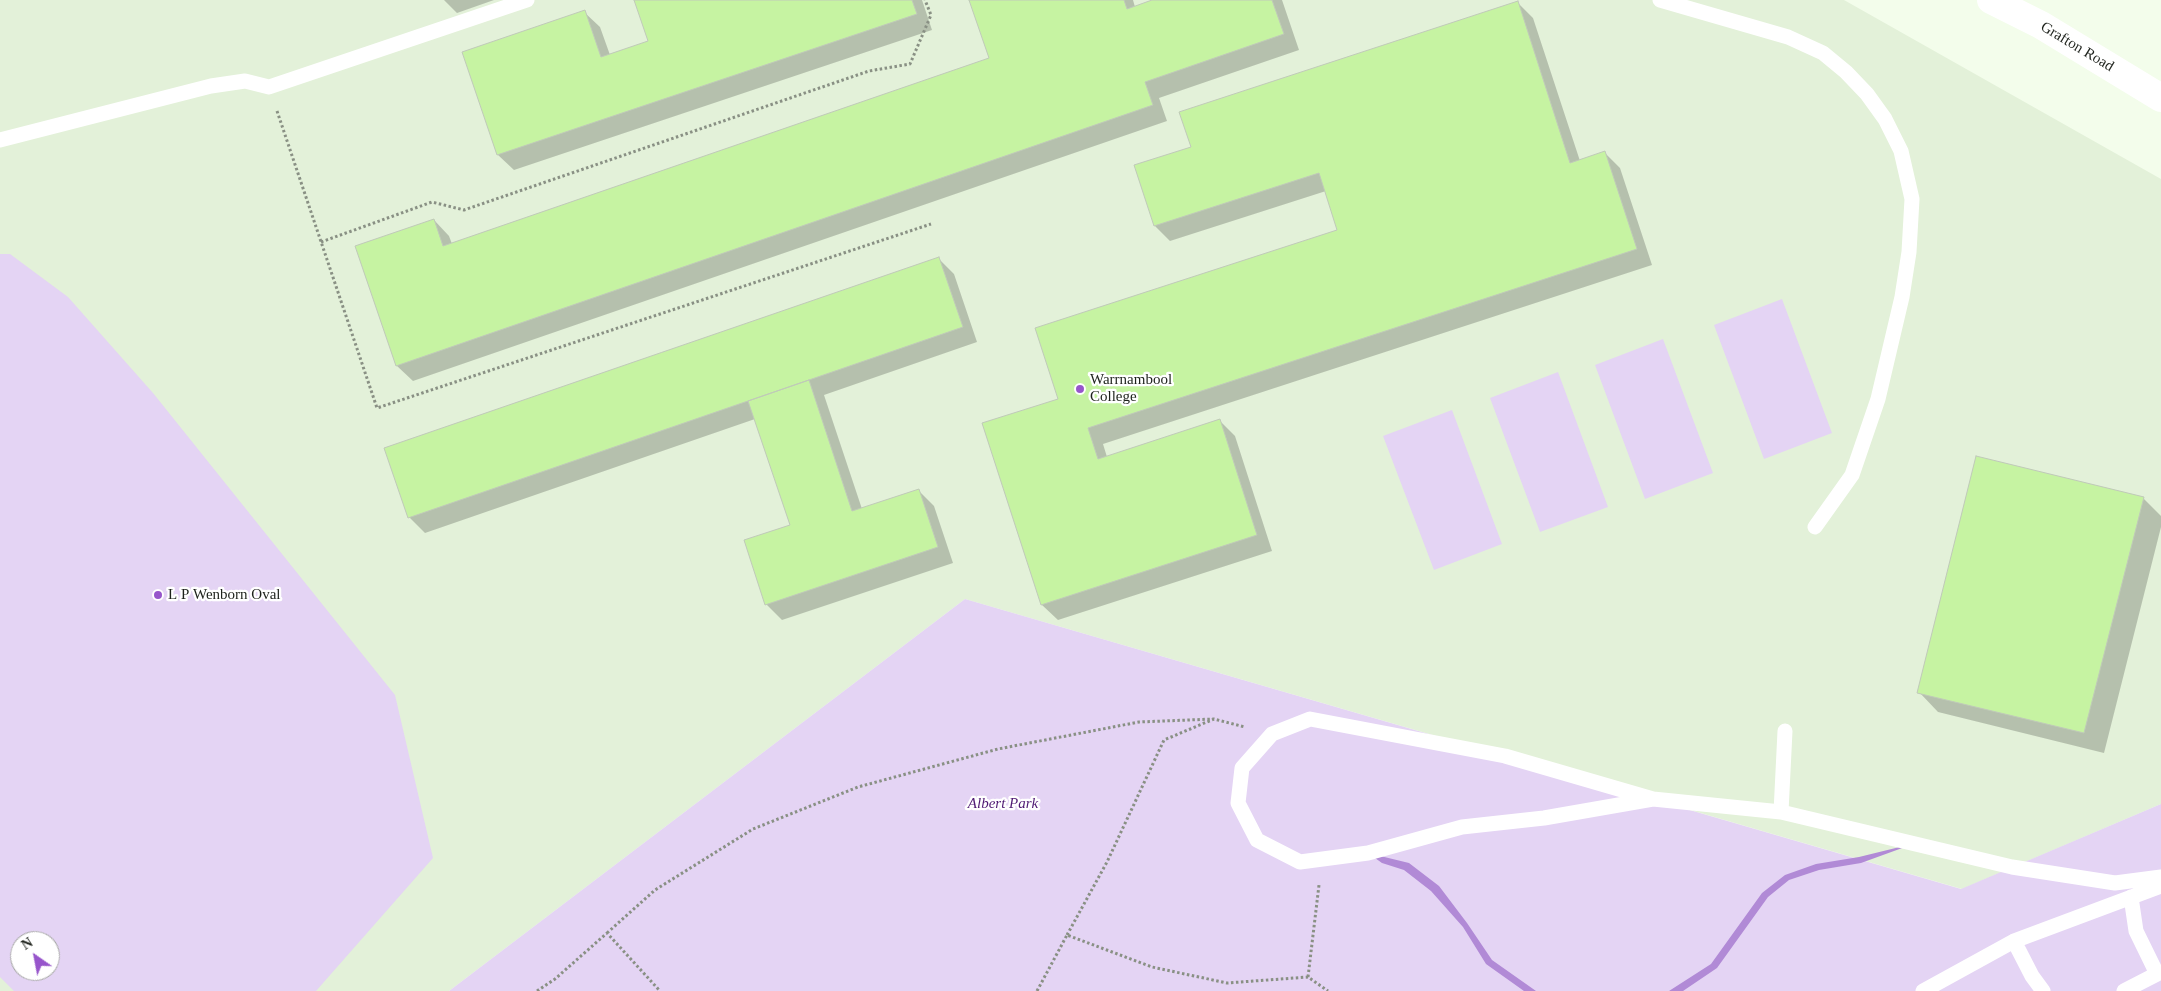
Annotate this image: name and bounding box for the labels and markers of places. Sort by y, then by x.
place label: Warrnambool College [1090,371,1172,406]
marker: Warrnambool College [1074,383,1086,395]
place label: L P Wenborn Oval [168,586,281,604]
marker: L P Wenborn Oval [152,589,164,601]

